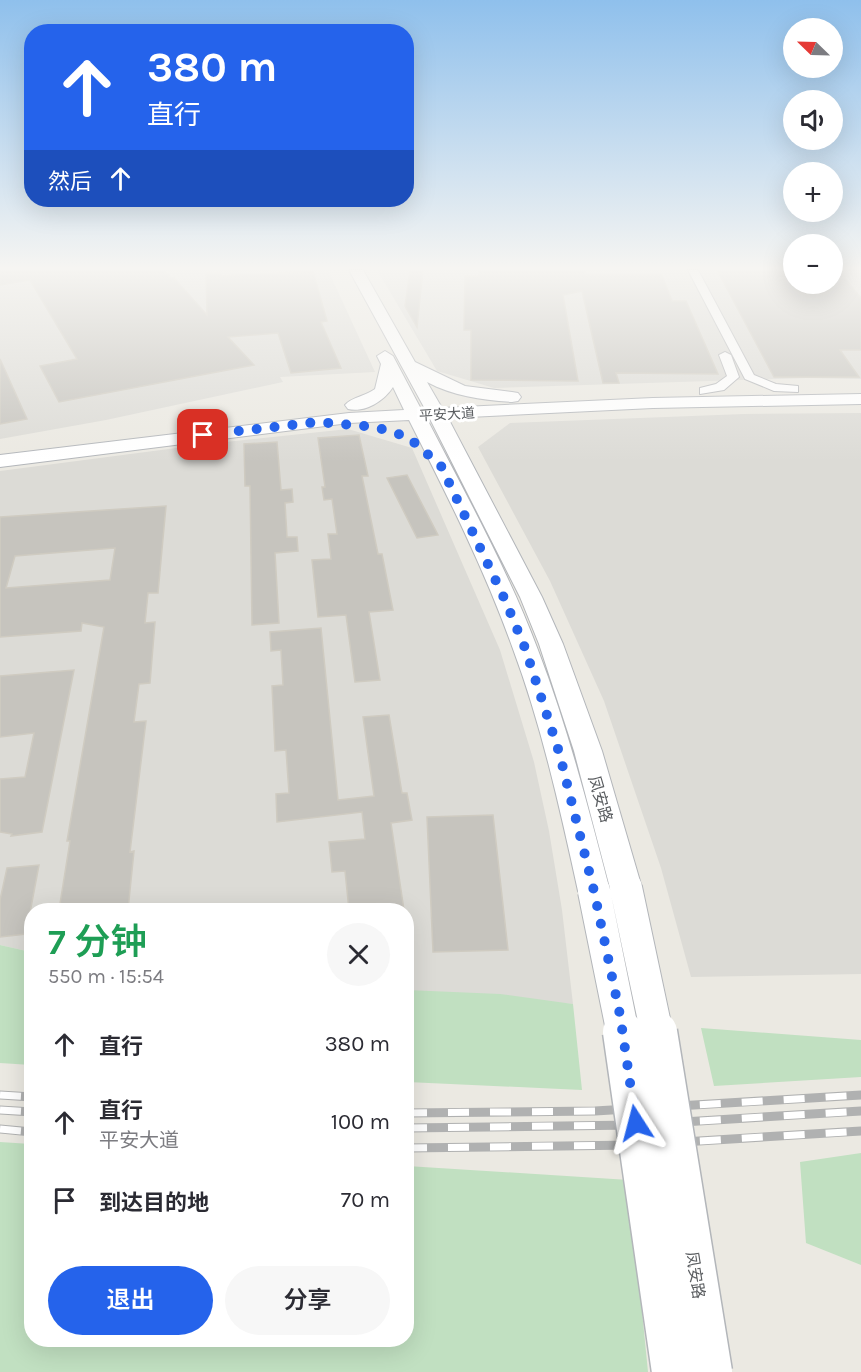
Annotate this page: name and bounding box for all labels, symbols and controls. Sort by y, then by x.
north arrow [783,18,843,78]
map controls [783,18,843,294]
text: 380 m [147,42,277,92]
icon: ahead [48,48,126,126]
button: sound [783,90,843,150]
text: 直行 [147,99,201,131]
icon: ahead [104,162,137,195]
button: + [783,162,843,222]
text: 然后 [48,169,92,195]
button: − [783,234,843,294]
street label: 平安大道 [419,405,475,424]
pin [177,409,228,460]
icon: arrive [186,418,219,451]
street label: 凤安路 [585,773,616,825]
text: 7 分钟 [48,921,147,963]
button: close [327,923,390,986]
text: 550 m · 15:54 [48,965,164,988]
icon: ahead [48,1028,81,1061]
text: 380 m [325,1031,390,1057]
text: 直行 [99,1034,143,1060]
position arrow [604,1091,668,1155]
text: 直行 [99,1098,143,1124]
icon: ahead [48,1106,81,1139]
text: 100 m [331,1109,390,1135]
text: 平安大道 [99,1129,179,1152]
icon: arrive [48,1184,81,1217]
text: 70 m [341,1187,390,1213]
text: 到达目的地 [99,1190,209,1216]
street label: 凤安路 [682,1250,709,1300]
button: 退出 [48,1266,213,1335]
button: 分享 [225,1266,390,1335]

